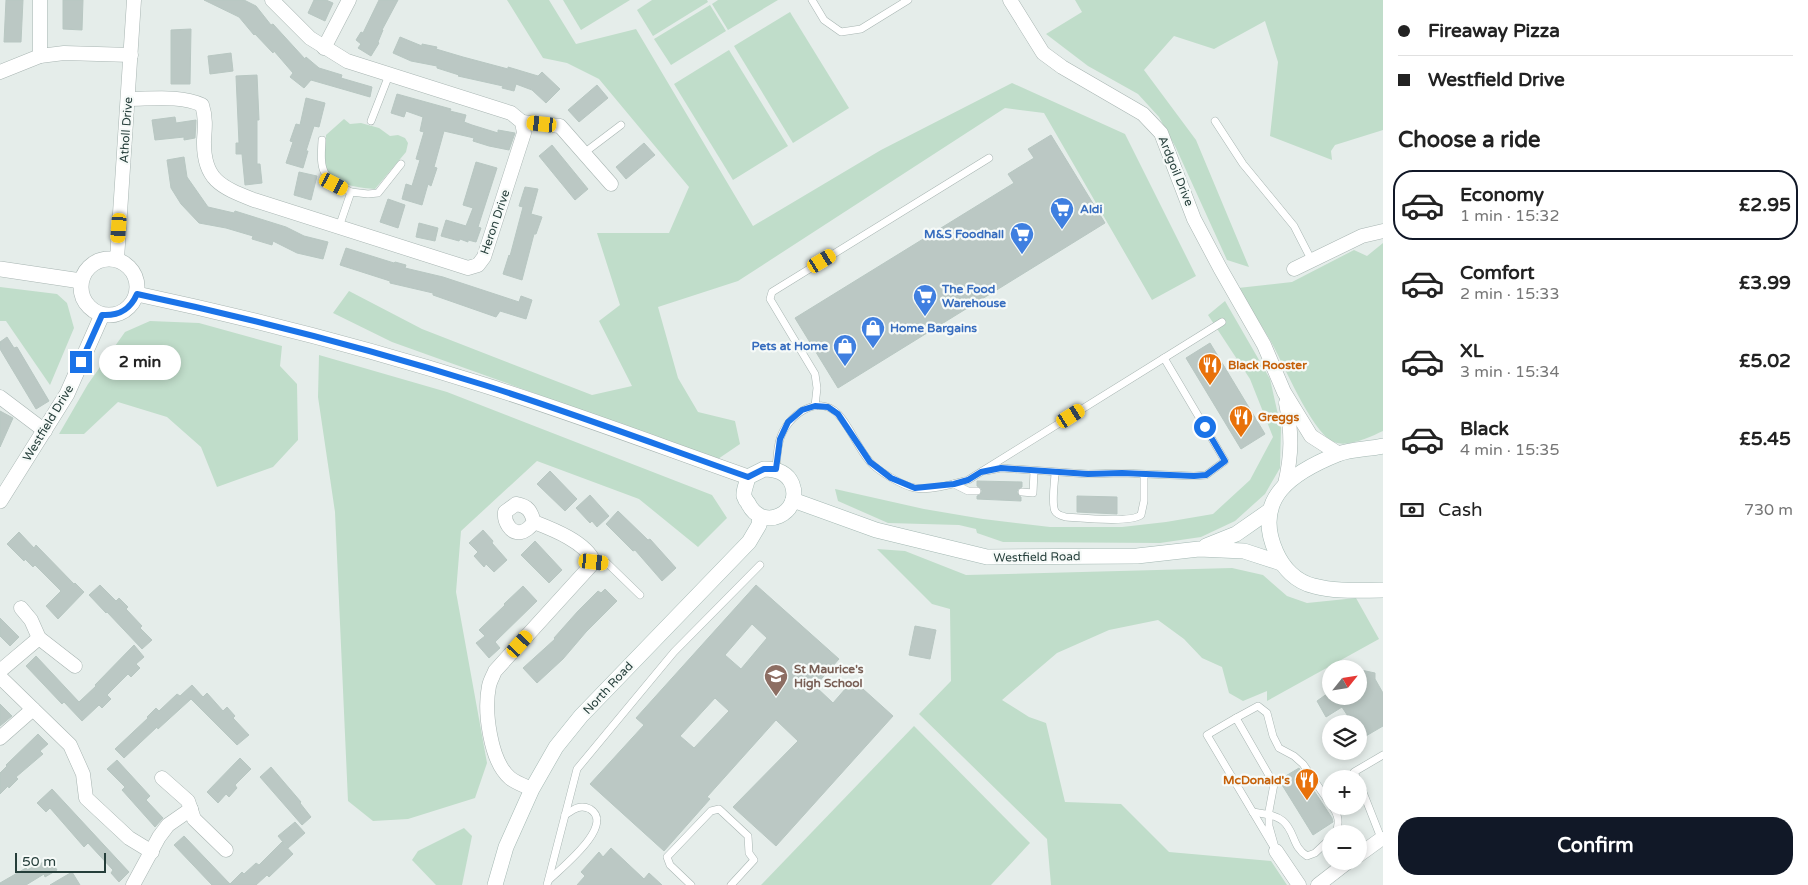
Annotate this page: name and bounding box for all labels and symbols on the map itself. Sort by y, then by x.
street label: Atholl Drive [117,96,135,164]
car [526,115,557,133]
street label: Ardgoil Drive [1156,134,1197,208]
car [317,171,350,197]
street label: Heron Drive [477,188,513,256]
supermarket icon: Aldi [1049,196,1075,230]
place label: Aldi [1080,202,1102,216]
car [110,213,127,243]
supermarket icon: M&S Foodhall [1009,221,1035,255]
place label: M&S Foodhall [924,227,1004,241]
car [805,247,838,275]
place label: The Food Warehouse [941,282,1006,310]
supermarket icon: The Food Warehouse [912,283,938,317]
shop icon: Home Bargains [860,315,886,349]
place label: Home Bargains [890,321,977,336]
shop icon: Pets at Home [832,333,858,367]
place label: Pets at Home [752,339,828,353]
callout: 2 min [98,344,181,380]
route end [70,351,92,373]
restaurant icon: Black Rooster [1197,352,1223,386]
place label: Black Rooster [1228,358,1307,372]
street label: Westfield Drive [20,382,76,464]
car [1054,402,1087,430]
restaurant icon: Greggs [1228,404,1254,438]
place label: Greggs [1258,410,1299,425]
route start [1194,416,1216,438]
street label: Westfield Road [993,549,1081,565]
car [578,553,609,571]
car [504,628,535,660]
street label: North Road [580,659,636,717]
north arrow [1322,660,1368,705]
place label: St Maurice's High School [794,662,864,691]
school or university icon: St Maurice's High School [763,663,789,697]
restaurant icon: McDonald's [1294,767,1320,801]
place label: McDonald's [1223,773,1290,787]
scale bar [15,850,106,873]

